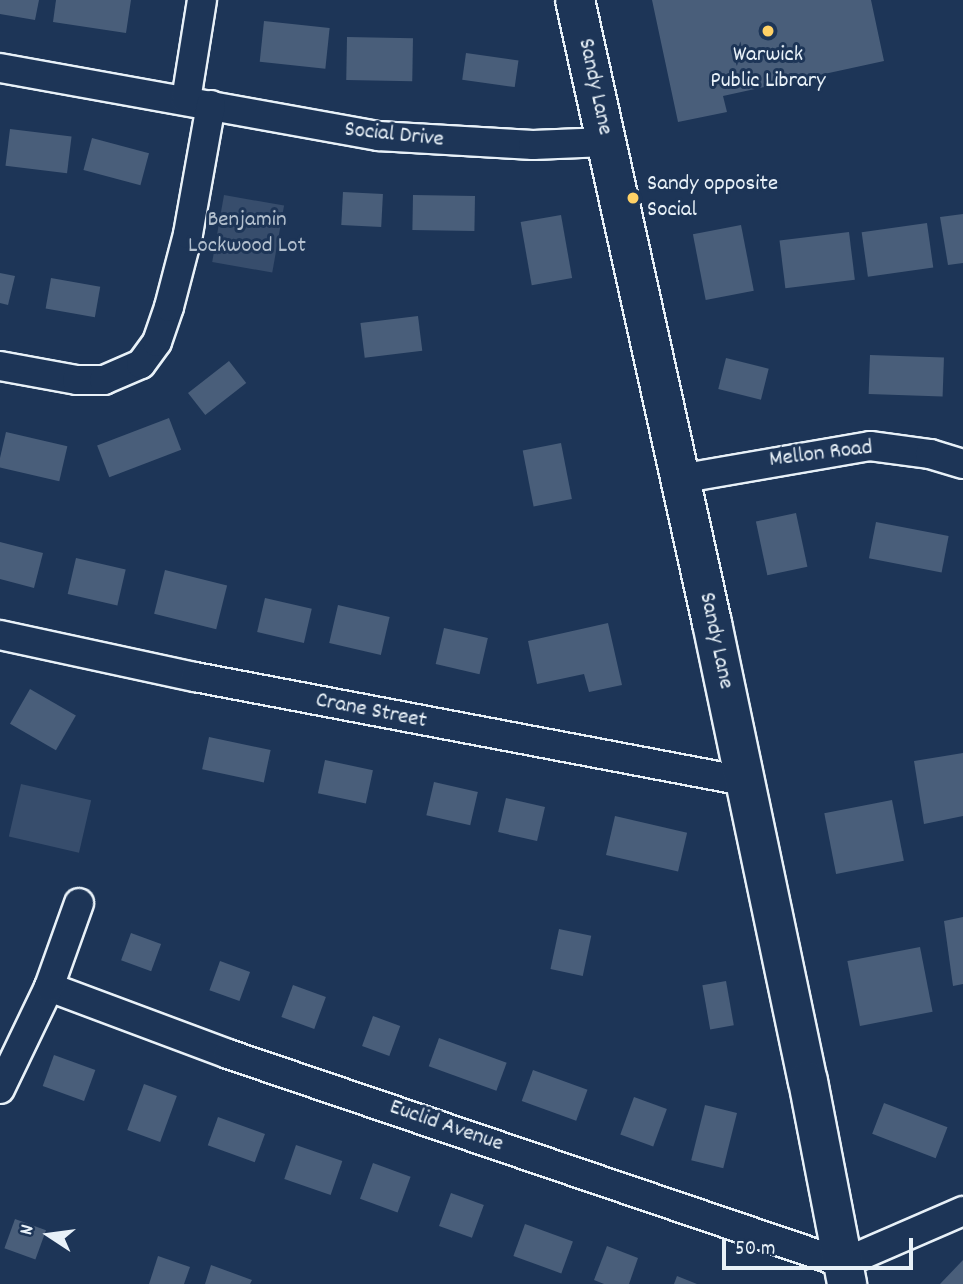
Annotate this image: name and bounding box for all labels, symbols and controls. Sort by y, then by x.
marker: Warwick Public Library [760,23,776,39]
street label: Sandy Lane [570,36,618,138]
place label: Warwick Public Library [710,42,826,96]
street label: Social Drive [343,117,445,155]
place label: Sandy opposite Social [647,171,778,225]
marker: Sandy opposite Social [625,190,641,206]
park label: Benjamin Lockwood Lot [188,207,306,261]
street label: Mellon Road [768,435,874,475]
street label: Sandy Lane [691,590,739,692]
street label: Crane Street [313,688,429,736]
street label: Euclid Avenue [386,1095,506,1159]
north arrow [14,1200,84,1270]
text: N [14,1223,42,1238]
scale bar [725,1224,916,1268]
text: 50 m [735,1235,775,1265]

